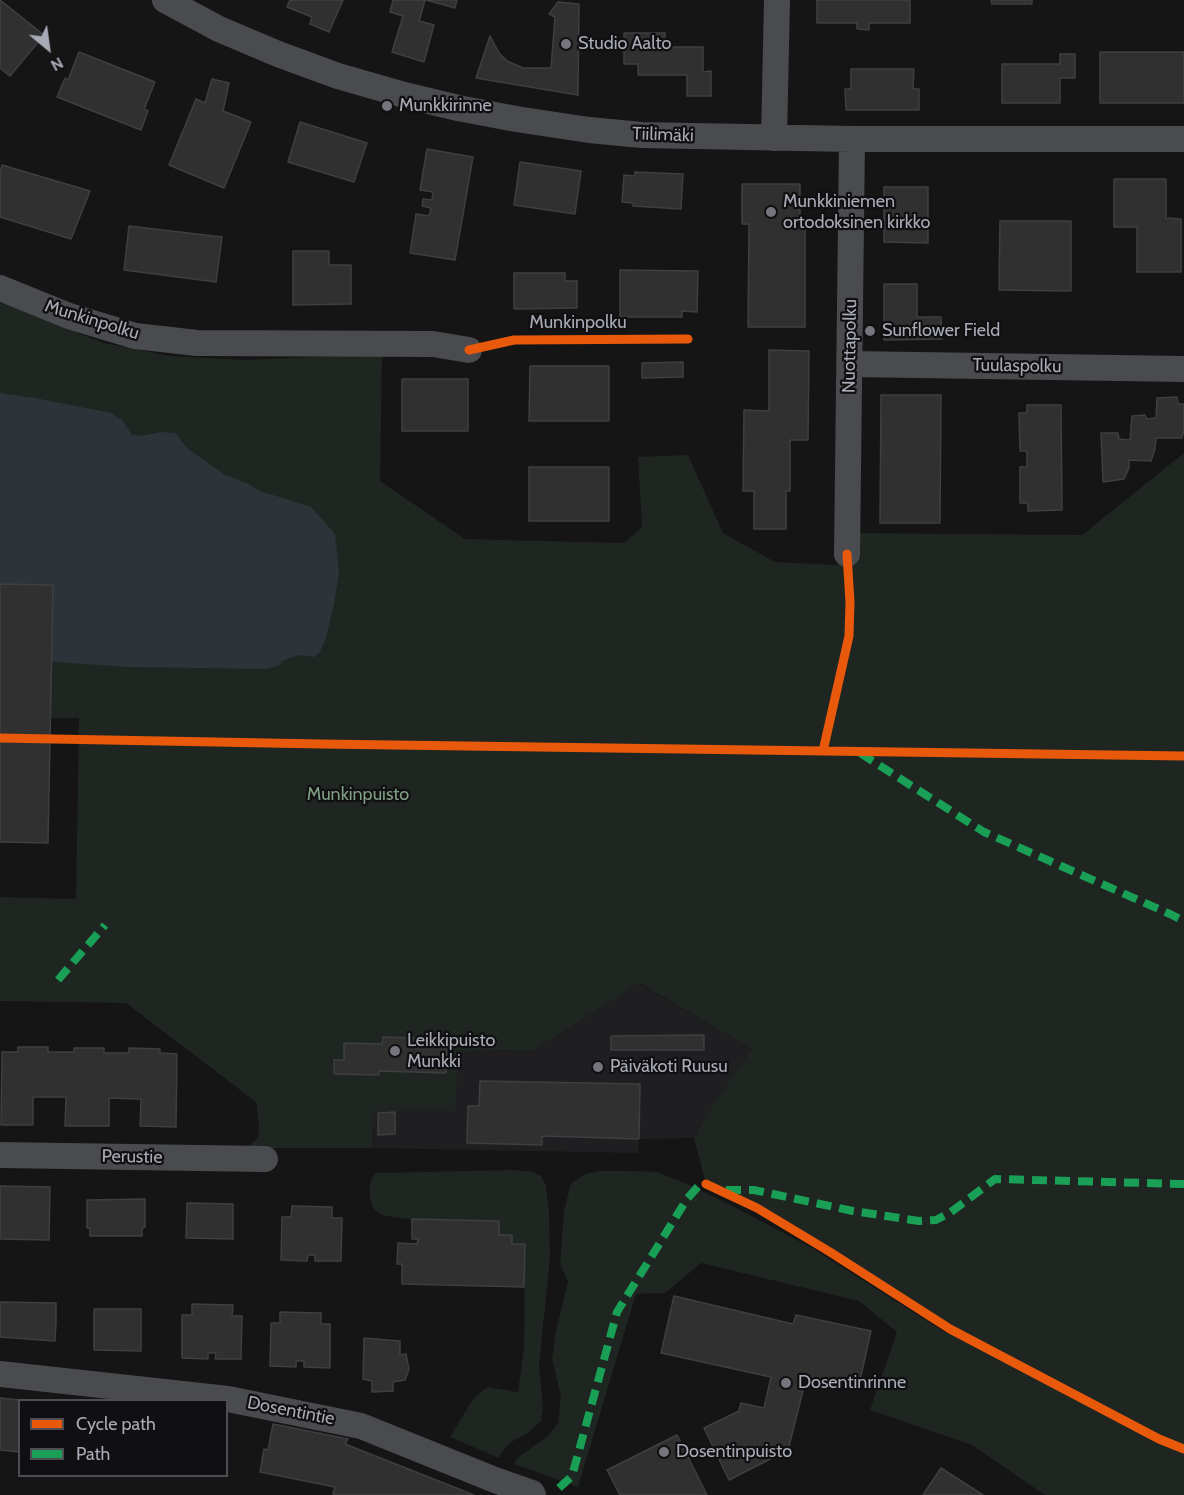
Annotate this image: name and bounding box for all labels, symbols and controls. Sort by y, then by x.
north arrow [18,18,78,78]
place label: Studio Aalto [578,33,671,55]
marker: Studio Aalto [559,37,573,51]
text: N [47,53,67,75]
place label: Munkkirinne [399,95,492,117]
marker: Munkkirinne [380,99,394,113]
street label: Tiilimäki [632,123,694,147]
place label: Munkkiniemen ortodoksinen kirkko [783,191,930,234]
marker: Munkkiniemen ortodoksinen kirkko [764,205,778,219]
street label: Munkinpolku [42,295,142,345]
street label: Nuottapolku [838,299,862,393]
street label: Munkinpolku [529,312,627,334]
place label: Sunflower Field [882,320,1000,342]
marker: Sunflower Field [863,324,877,338]
street label: Tuulaspolku [972,354,1062,378]
park label: Munkinpuisto [307,784,409,806]
place label: Leikkipuisto Munkki [407,1030,495,1072]
marker: Leikkipuisto Munkki [388,1044,402,1058]
place label: Päiväkoti Ruusu [610,1056,728,1078]
marker: Päiväkoti Ruusu [591,1060,605,1074]
street label: Perustie [101,1146,163,1168]
place label: Dosentinrinne [798,1372,906,1394]
marker: Dosentinrinne [779,1376,793,1390]
street label: Dosentintie [246,1392,336,1430]
legend [18,1399,228,1477]
text: Cycle path [76,1413,156,1435]
place label: Dosentinpuisto [676,1441,792,1463]
text: Path [76,1443,110,1465]
marker: Dosentinpuisto [657,1445,671,1459]

